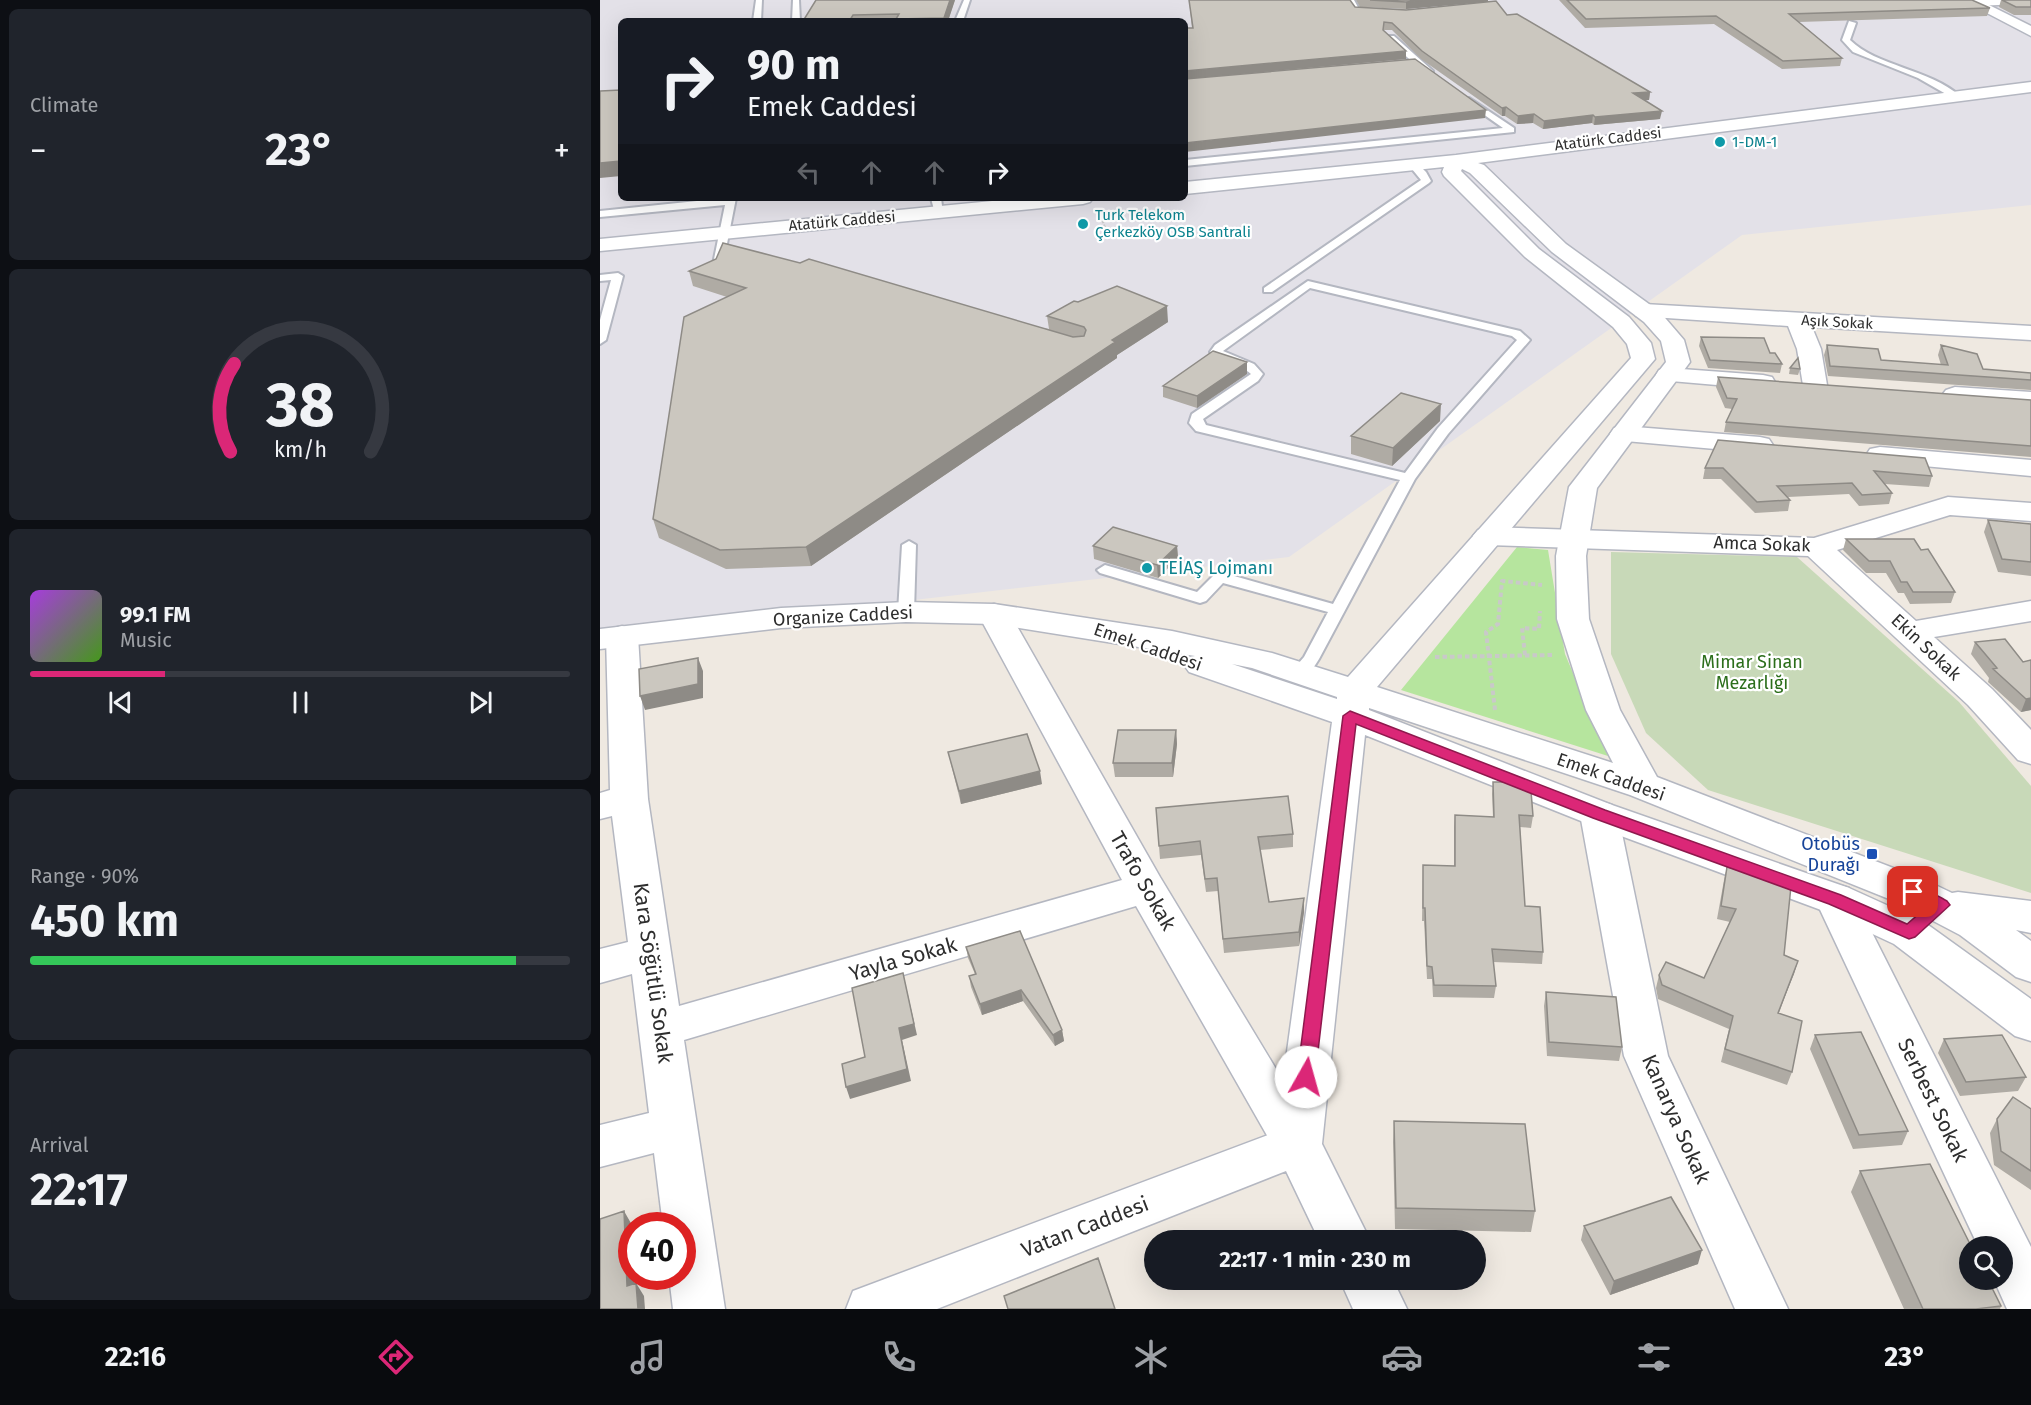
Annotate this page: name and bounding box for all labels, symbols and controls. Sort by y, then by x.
text: 90 m [747,40,841,90]
icon: right [648,42,726,120]
text: Emek Caddesi [747,91,917,123]
text: Climate [30,93,98,117]
text: 23° [265,123,335,177]
street label: Atatürk Caddesi [1554,124,1662,154]
text: − [30,131,47,171]
text: + [554,131,570,171]
place label: 1-DM-1 [1732,133,1777,151]
marker: 1-DM-1 [1713,135,1727,149]
icon: left [792,156,825,189]
icon: ahead [855,156,888,189]
icon: ahead [918,156,951,189]
icon: right [981,156,1014,189]
place label: Turk Telekom Çerkezköy OSB Santrali [1095,206,1251,241]
street label: Atatürk Caddesi [788,207,896,235]
marker: Turk Telekom Çerkezköy OSB Santrali [1076,217,1090,231]
street label: Aşık Sokak [1801,311,1874,333]
text: 38 [265,368,334,443]
text: km/h [273,437,327,463]
street label: Amca Sokak [1713,531,1812,557]
place label: TEİAŞ Lojmanı [1159,557,1273,579]
marker: TEİAŞ Lojmanı [1140,561,1154,575]
text: 99.1 FM [120,601,191,628]
street label: Organize Caddesi [772,601,914,631]
street label: Ekin Sokak [1886,609,1966,685]
street label: Emek Caddesi [1091,618,1205,676]
text: Music [120,628,172,652]
park label: Mimar Sinan Mezarlığı [1701,651,1803,694]
icon: previous [104,686,137,719]
icon: pause [284,686,317,719]
icon: next [464,686,497,719]
street label: Emek Caddesi [1554,748,1668,806]
street label: Trafo Sokak [1104,827,1182,935]
place label: Otobüs Durağı [1801,833,1860,876]
marker: Otobüs Durağı [1865,847,1879,861]
text: Range · 90% [30,864,139,888]
pin [1887,866,1938,917]
icon: arrive [1896,875,1929,908]
street label: Kara Söğütlü Sokak [627,881,679,1065]
text: 450 km [30,894,179,948]
street label: Yayla Sokak [846,931,960,987]
street label: Serbest Sokak [1892,1034,1974,1166]
position arrow [1274,1045,1338,1109]
street label: Kanarya Sokak [1636,1050,1716,1188]
text: Arrival [30,1133,89,1157]
text: 22:17 [30,1163,128,1217]
street label: Vatan Caddesi [1018,1191,1152,1263]
speed limit sign: 40 [618,1212,696,1290]
map controls [1959,1236,2013,1290]
button: search [1959,1236,2013,1290]
text: 22:17 · 1 min · 230 m [1219,1246,1411,1273]
icon: directions [375,1336,417,1378]
icon: music [627,1336,669,1378]
icon: phone [878,1336,920,1378]
icon: climate [1130,1336,1172,1378]
icon: car [1381,1336,1423,1378]
icon: filters [1633,1336,1675,1378]
text: 22:16 [105,1341,166,1373]
text: 23° [1884,1341,1926,1373]

